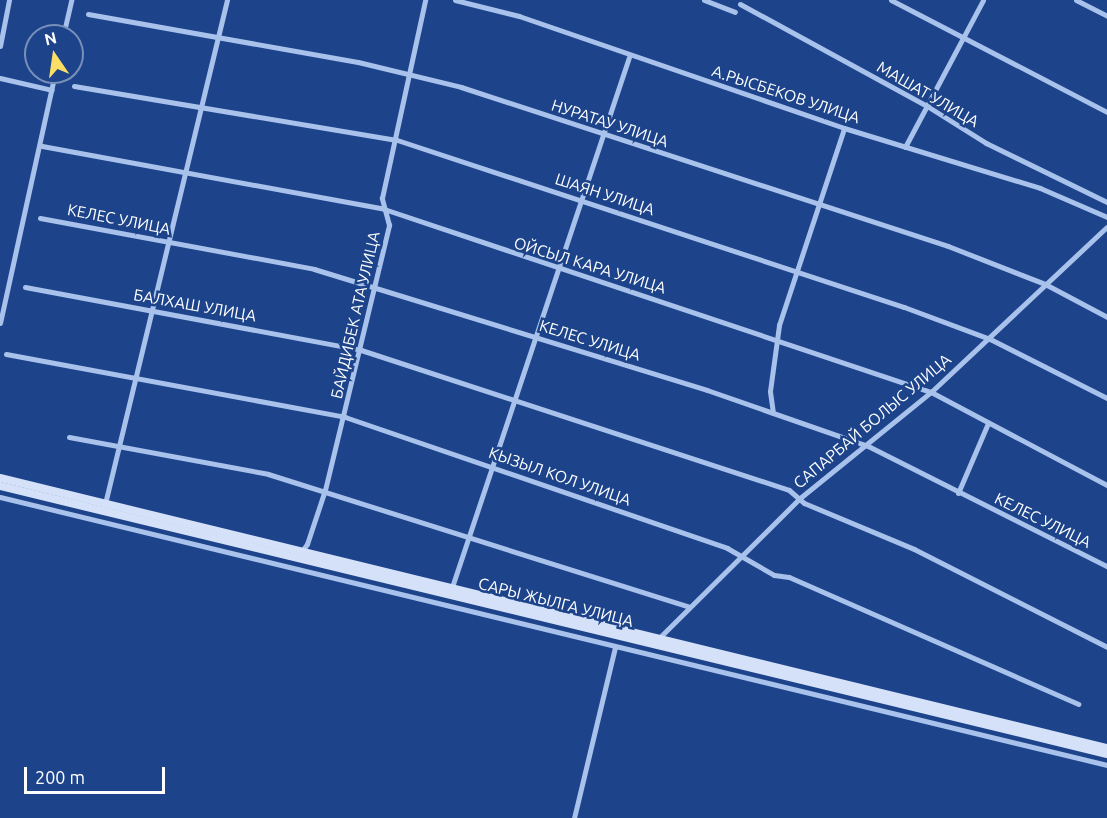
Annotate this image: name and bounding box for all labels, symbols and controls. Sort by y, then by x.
north arrow [24,24,84,84]
text: N [43,28,58,49]
street label: МАШАТ УЛИЦА [873,57,983,131]
street label: А.РЫСБЕКОВ УЛИЦА [709,61,863,127]
street label: НУРАТАУ УЛИЦА [549,95,671,151]
street label: ШАЯН УЛИЦА [553,169,657,219]
street label: КЕЛЕС УЛИЦА [66,200,172,238]
street label: БАЙДИБЕК АТА УЛИЦА [326,230,384,400]
street label: ОЙСЫЛ КАРА УЛИЦА [512,233,668,297]
street label: БАЛХАШ УЛИЦА [132,285,258,325]
street label: КЕЛЕС УЛИЦА [537,315,643,365]
street label: САПАРБАЙ БОЛЫС УЛИЦА [789,349,955,493]
street label: КЫЗЫЛ КОЛ УЛИЦА [486,443,634,509]
street label: КЕЛЕС УЛИЦА [992,488,1094,552]
street label: САРЫ ЖЫЛГА УЛИЦА [476,573,636,631]
scale bar [27,755,168,793]
text: 200 m [35,767,85,787]

